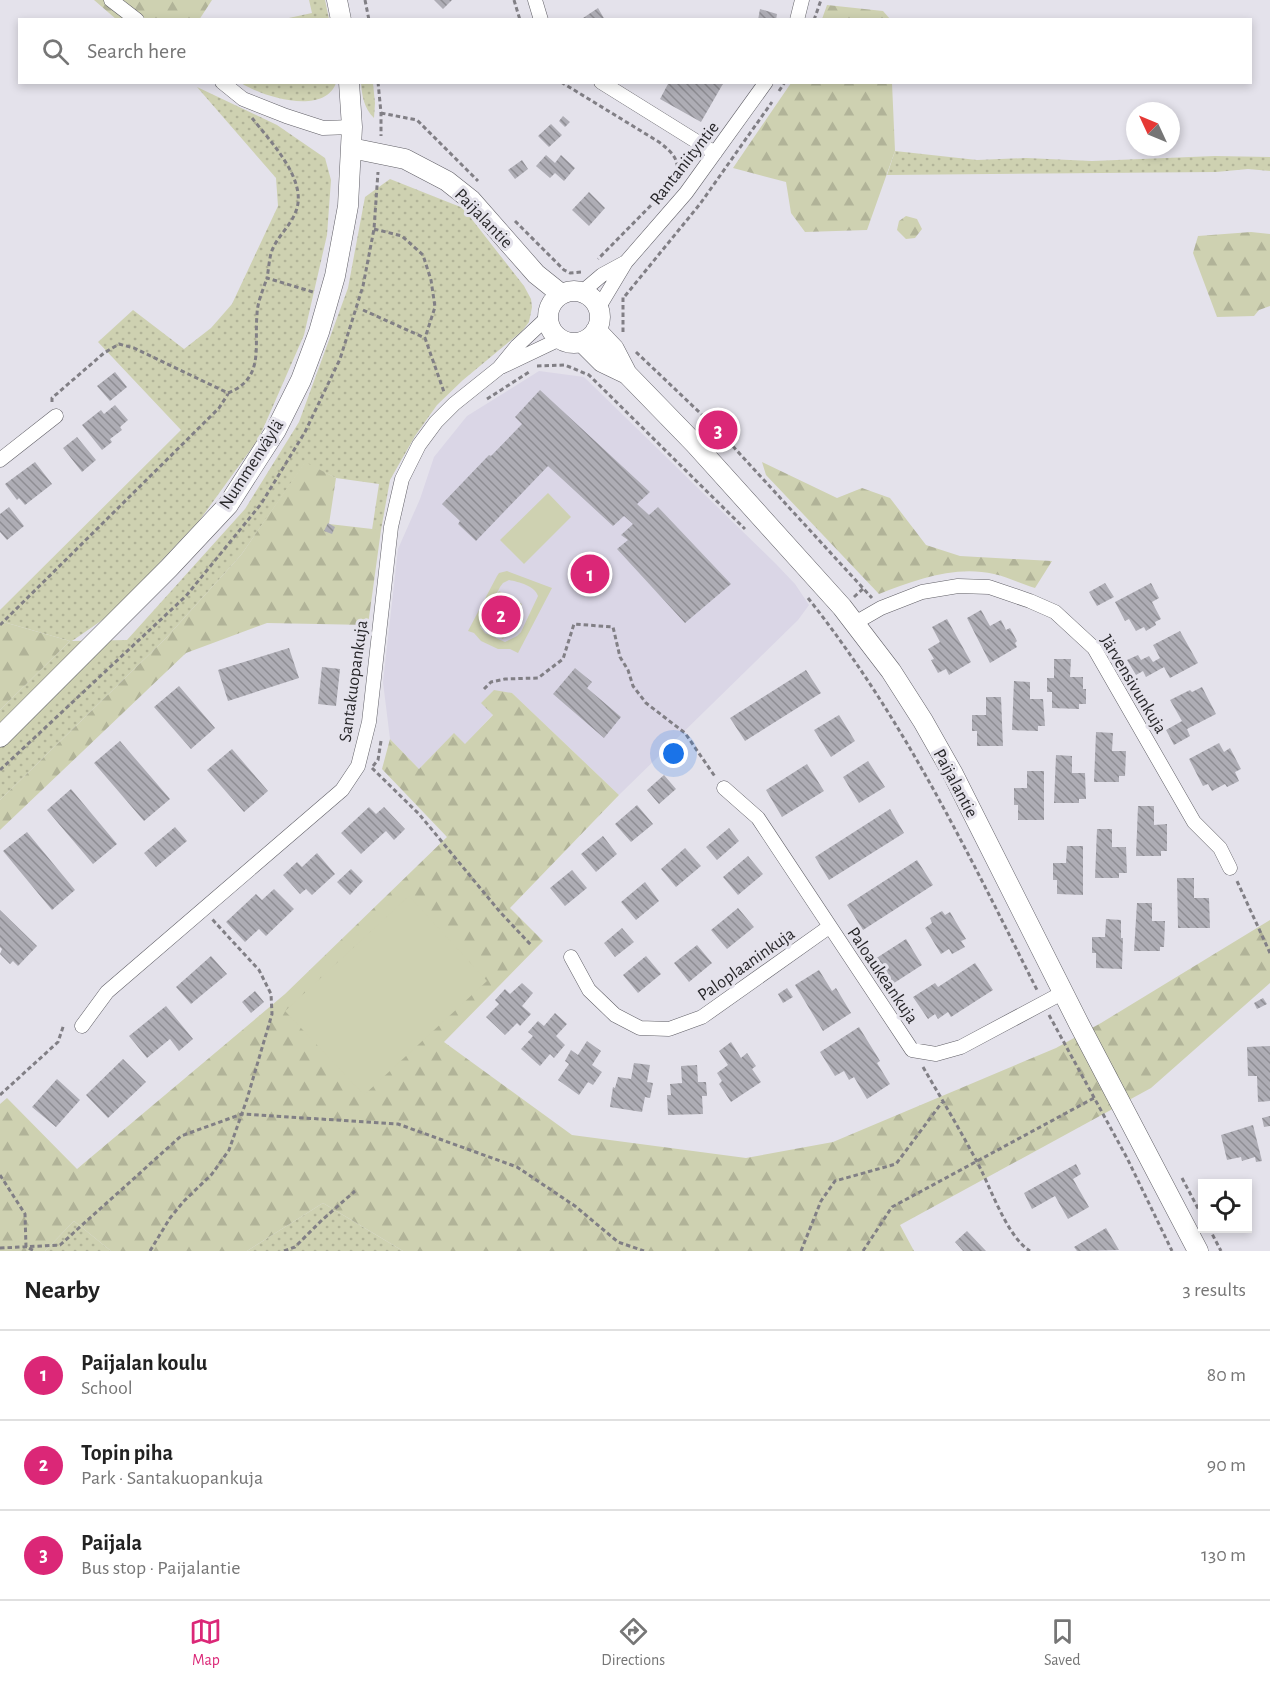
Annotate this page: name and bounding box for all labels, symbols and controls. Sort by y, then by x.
search box [18,18,1252,84]
icon: search [39,35,72,68]
text: Search here [87,40,186,62]
north arrow [1126,102,1180,156]
street label: Rantaniityntie [647,119,723,209]
street label: Paijalantie [451,185,516,252]
pin: 3 [698,408,738,452]
street label: Nummenväylä [216,417,287,513]
pin: 1 [570,552,610,596]
pin: 2 [482,592,520,638]
street label: Santakuopankuja [337,619,371,743]
street label: Järvensivunkuja [1097,632,1170,737]
your location [659,739,688,768]
street label: Paijalantie [930,746,981,821]
street label: Paloaukeankuja [843,924,921,1027]
street label: Paloplaaninkuja [695,925,798,1005]
map controls [1198,1179,1252,1233]
button: locate [1198,1179,1252,1233]
text: Nearby [24,1277,100,1303]
text: 3 results [1182,1280,1246,1300]
text: Paijalan koulu [81,1352,207,1374]
text: 1 [40,1365,47,1385]
text: 80 m [1207,1365,1246,1385]
text: School [81,1378,133,1398]
text: Topin piha [81,1442,173,1464]
text: 2 [39,1455,48,1475]
text: 90 m [1207,1455,1246,1475]
text: Park · Santakuopankuja [81,1468,263,1488]
text: Paijala [81,1532,142,1554]
text: 3 [39,1545,48,1565]
text: 130 m [1201,1545,1246,1565]
text: Bus stop · Paijalantie [81,1558,241,1578]
tab: Map [189,1615,222,1670]
tab: Directions [601,1615,665,1670]
tab: Saved [1044,1615,1081,1670]

